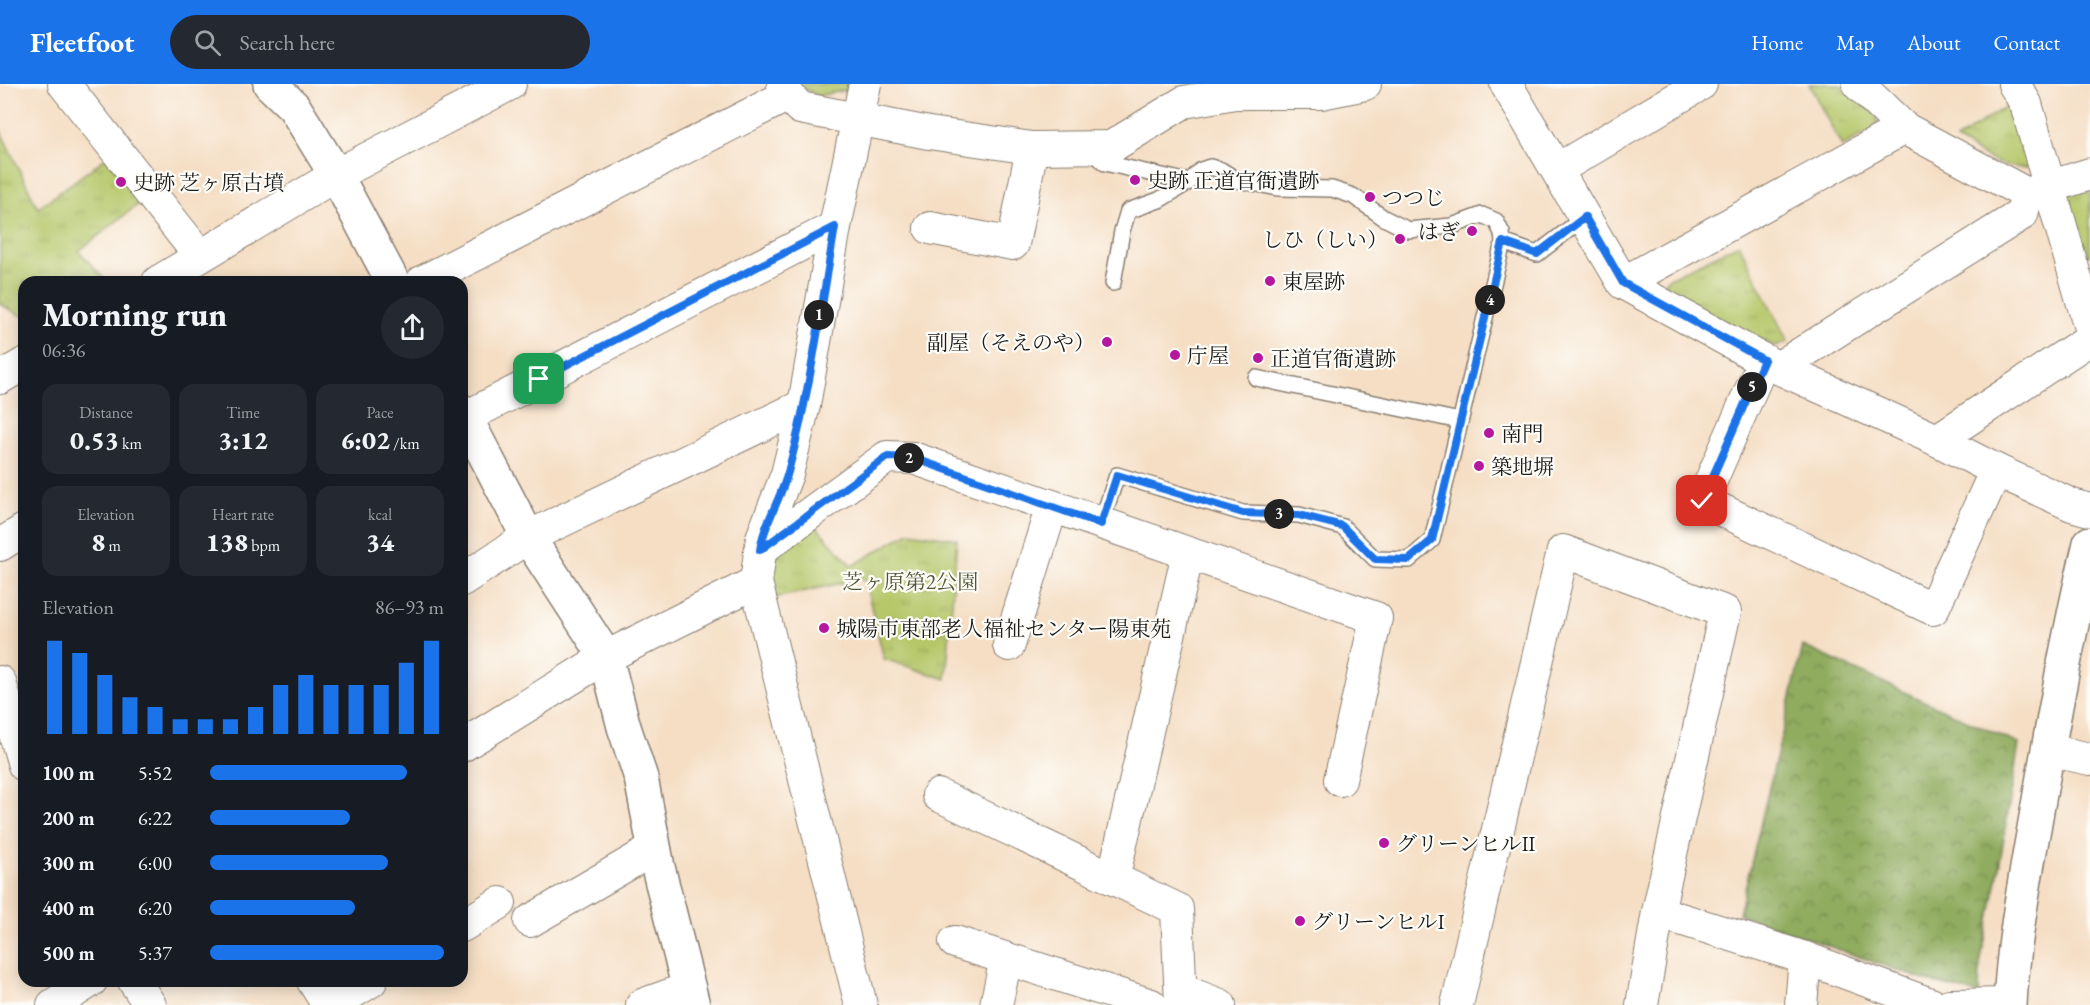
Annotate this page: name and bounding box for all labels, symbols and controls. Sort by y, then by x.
search box [170,15,590,69]
text: Fleetfoot [30,24,134,60]
icon: search [191,26,224,59]
text: Search here [239,28,335,57]
text: Home [1751,29,1803,56]
text: Map [1836,29,1874,56]
text: About [1907,29,1960,56]
text: Contact [1993,29,2060,56]
place label: 史跡 正道官衙遺跡 [1147,167,1319,194]
place label: 史跡 芝ヶ原古墳 [133,169,284,196]
marker: 史跡 正道官衙遺跡 [1128,173,1142,187]
marker: 史跡 芝ヶ原古墳 [114,175,128,189]
place label: つつじ [1382,184,1445,211]
marker: つつじ [1363,190,1377,204]
place label: はぎ [1418,218,1460,245]
marker: はぎ [1465,224,1479,238]
place label: しひ（しい） [1262,226,1388,253]
marker: しひ（しい） [1393,232,1407,246]
place label: 東屋跡 [1282,268,1345,295]
marker: 東屋跡 [1263,274,1277,288]
pin: 4 [1475,285,1505,315]
text: 4 [1486,289,1494,310]
text: Morning run [42,293,227,336]
button: share [381,296,444,359]
pin: 1 [804,300,834,330]
text: 1 [815,304,823,325]
place label: 副屋（そえのや） [927,329,1095,356]
marker: 副屋（そえのや） [1100,335,1114,349]
text: 06:36 [42,337,85,363]
place label: 庁屋 [1187,342,1229,369]
place label: 正道官衙遺跡 [1270,345,1396,372]
marker: 庁屋 [1168,348,1182,362]
marker: 正道官衙遺跡 [1251,351,1265,365]
pin [513,353,564,404]
icon: arrive [522,362,555,395]
pin: 5 [1737,372,1767,402]
text: 5 [1748,376,1756,397]
text: Distance [79,402,133,423]
text: Time [226,402,260,423]
text: Pace [367,402,393,423]
place label: 南門 [1501,420,1543,447]
text: 0.53 [70,423,119,457]
text: 3:12 [218,423,268,457]
text: 6:02 [340,423,390,457]
marker: 南門 [1482,426,1496,440]
text: km [119,433,142,454]
text: /km [390,433,420,454]
pin: 2 [894,443,924,473]
text: 2 [905,447,913,468]
place label: 築地塀 [1491,453,1554,480]
marker: 築地塀 [1472,459,1486,473]
pin [1676,475,1727,526]
icon: check [1685,484,1718,517]
pin: 3 [1264,499,1294,529]
text: 3 [1275,503,1283,524]
text: Elevation [77,504,135,525]
text: Heart rate [212,504,274,525]
text: kcal [368,504,392,525]
text: 8 [91,525,105,559]
text: 138 [206,525,248,559]
text: 34 [366,525,394,559]
text: m [105,535,121,556]
text: bpm [248,535,280,556]
park label: 芝ヶ原第2公園 [842,568,978,595]
text: Elevation [42,594,114,620]
text: 86–93 m [375,594,444,620]
place label: 城陽市東部老人福祉センター陽東苑 [836,615,1171,642]
marker: 城陽市東部老人福祉センター陽東苑 [817,621,831,635]
text: 100 m [42,760,95,786]
text: 5:52 [138,760,172,786]
text: 200 m [42,805,95,831]
text: 6:22 [138,805,172,831]
place label: グリーンヒルⅡ [1396,830,1536,857]
marker: グリーンヒルⅡ [1377,836,1391,850]
text: 300 m [42,850,95,876]
text: 6:00 [138,850,172,876]
text: 400 m [42,895,95,921]
text: 6:20 [138,895,172,921]
place label: グリーンヒルⅠ [1312,908,1445,935]
marker: グリーンヒルⅠ [1293,914,1307,928]
text: 500 m [42,940,95,966]
text: 5:37 [138,940,172,966]

